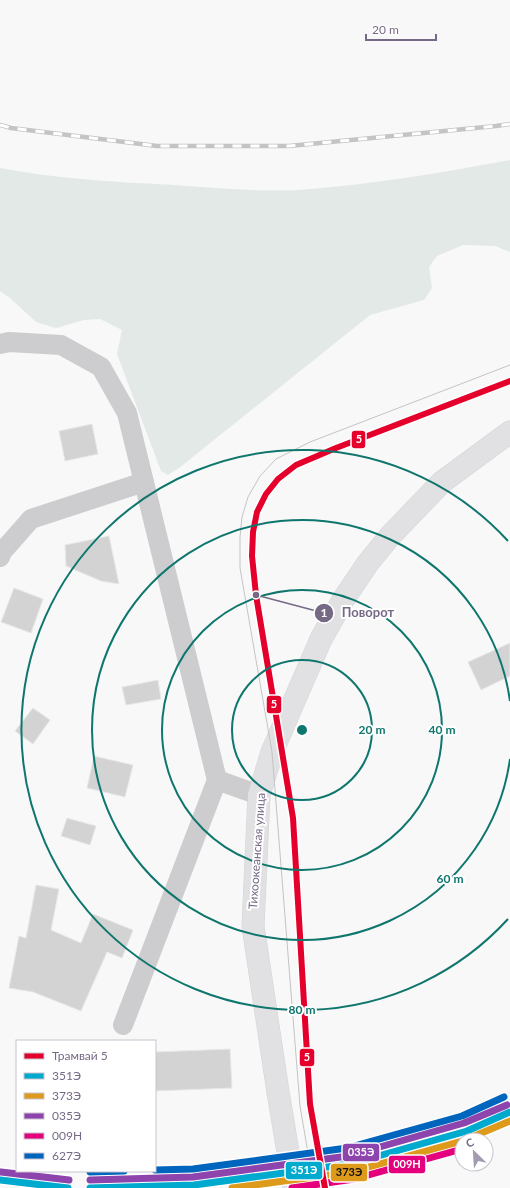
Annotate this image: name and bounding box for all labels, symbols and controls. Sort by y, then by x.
scale bar [366,16,436,42]
text: 20 m [372,22,399,37]
line badge: 5 [351,430,366,449]
text: 5 [356,432,362,445]
callout: Поворот [314,600,402,625]
text: Поворот [342,604,394,620]
text: 1 [321,605,328,620]
line badge: 5 [266,695,282,714]
text: 5 [271,697,277,710]
text: 20 m [359,722,385,737]
text: 40 m [429,722,455,737]
centre of rings [295,723,309,737]
street label: Тихоокеанская улица [245,792,268,910]
text: 60 m [437,871,463,886]
text: 80 m [289,1002,315,1017]
legend [16,1040,156,1172]
text: Трамвай 5 [52,1048,108,1063]
line badge: 5 [299,1048,315,1067]
text: 5 [304,1050,310,1063]
text: 351Э [52,1068,81,1083]
text: 373Э [52,1088,81,1103]
text: 035Э [52,1108,81,1123]
text: 009Н [52,1128,82,1143]
north arrow [454,1132,494,1172]
text: С [464,1135,476,1150]
line badge: 035Э [342,1143,380,1162]
text: 035Э [348,1145,374,1158]
text: 627Э [52,1148,81,1163]
line badge: 009Н [388,1155,426,1174]
text: 009Н [393,1157,421,1170]
line badge: 351Э [285,1161,323,1180]
text: 351Э [291,1163,317,1176]
line badge: 373Э [330,1163,368,1182]
text: 373Э [336,1165,362,1178]

